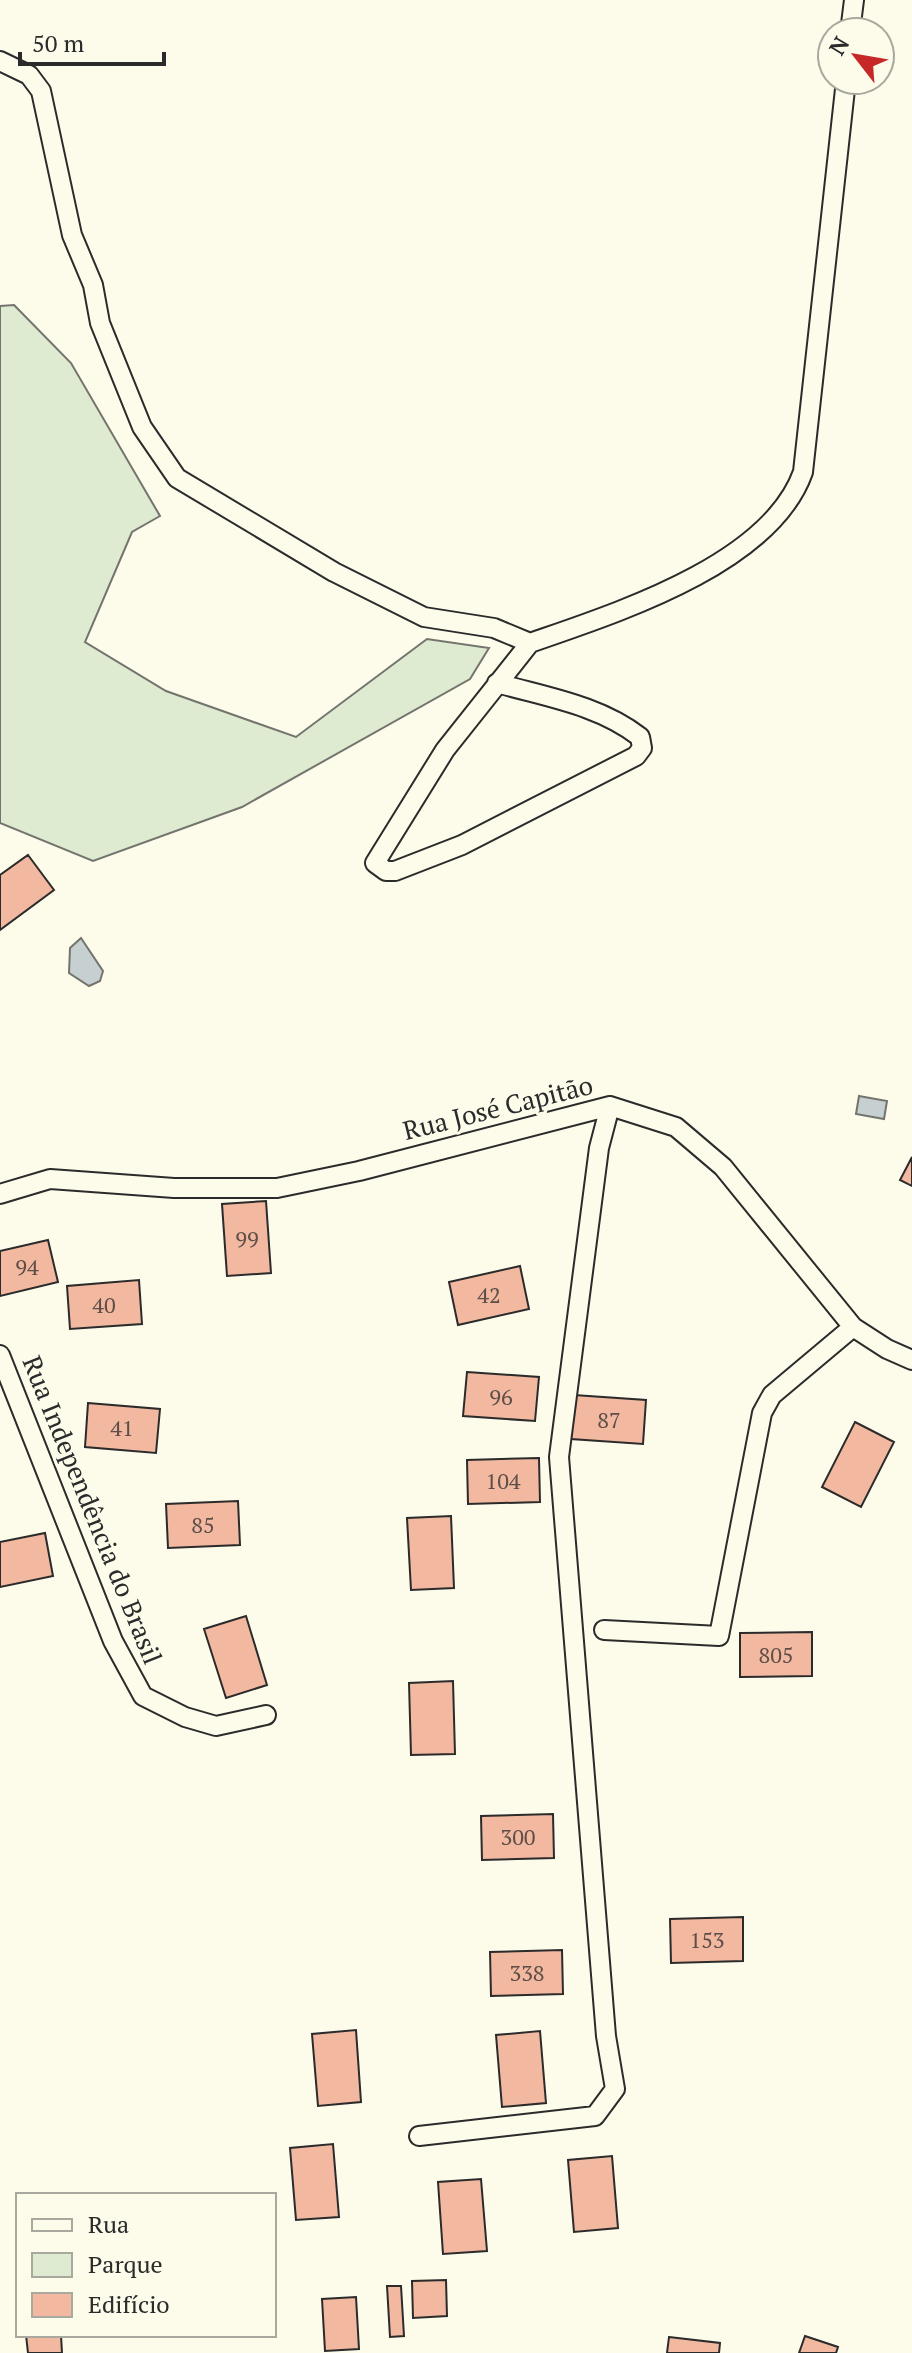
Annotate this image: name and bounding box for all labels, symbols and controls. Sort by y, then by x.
scale bar [20,16,164,66]
north arrow [816,16,896,96]
text: 50 m [32,27,84,59]
text: N [822,31,855,60]
street label: Rua José Capitão [399,1067,596,1147]
house number: 99 [235,1224,259,1253]
house number: 94 [15,1252,39,1281]
house number: 42 [477,1280,501,1309]
house number: 40 [92,1290,116,1319]
street label: Rua Independência do Brasil [15,1350,170,1669]
house number: 96 [489,1382,513,1411]
house number: 87 [597,1405,621,1434]
house number: 41 [110,1413,134,1442]
house number: 104 [485,1466,521,1495]
house number: 85 [191,1510,215,1539]
house number: 805 [758,1640,794,1669]
house number: 300 [500,1822,536,1851]
house number: 153 [689,1925,725,1954]
house number: 338 [509,1958,545,1987]
legend [16,2193,276,2337]
text: Rua [88,2208,129,2240]
text: Parque [88,2248,163,2280]
text: Edifício [88,2288,170,2320]

